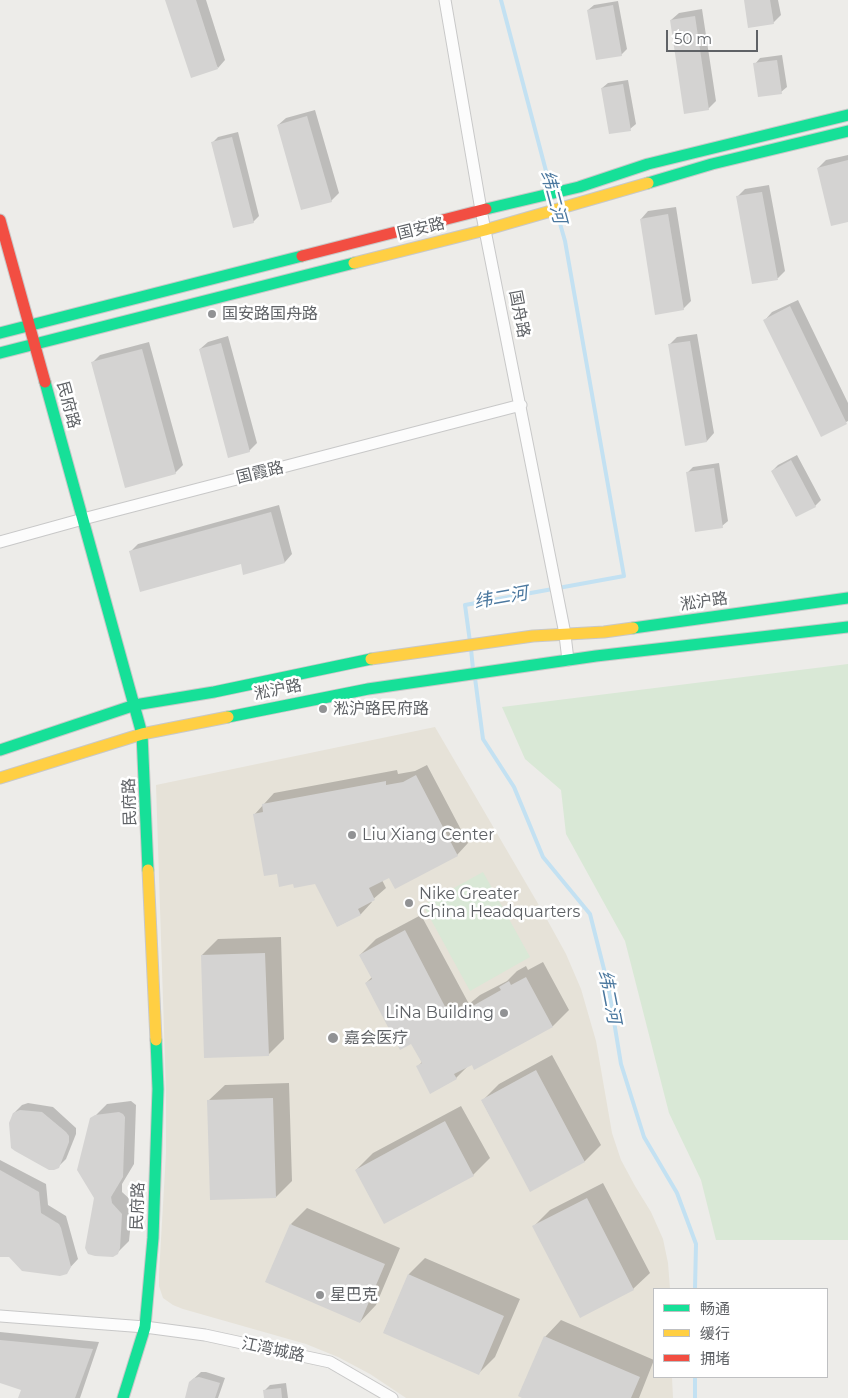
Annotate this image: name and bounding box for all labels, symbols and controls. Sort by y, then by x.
scale bar [668,20,760,52]
text: 50 m [674,29,712,48]
water label: 纬二河 [536,168,570,226]
street label: 国安路 [395,214,447,244]
street label: 国舟路 [505,289,533,339]
place label: 国安路国舟路 [222,304,318,324]
marker: 国安路国舟路 [206,308,218,320]
street label: 民府路 [53,379,83,431]
street label: 国霞路 [234,458,286,488]
water label: 纬二河 [473,583,529,613]
street label: 淞沪路 [679,589,729,615]
street label: 淞沪路 [253,676,303,704]
place label: 淞沪路民府路 [333,699,429,719]
marker: 淞沪路民府路 [317,703,329,715]
street label: 民府路 [120,778,140,826]
place label: Liu Xiang Center [362,825,495,845]
marker: Liu Xiang Center [346,829,358,841]
place label: Nike Greater China Headquarters [419,884,580,922]
marker: Nike Greater China Headquarters [403,897,415,909]
water label: 纬二河 [593,968,625,1026]
place label: LiNa Building [385,1003,494,1023]
marker: LiNa Building [498,1007,510,1019]
place label: 嘉会医疗 [344,1028,408,1048]
marker: 嘉会医疗 [326,1031,340,1045]
street label: 民府路 [128,1182,148,1230]
place label: 星巴克 [330,1285,378,1305]
legend [653,1288,828,1378]
marker: 星巴克 [314,1289,326,1301]
text: 畅通 [700,1299,730,1318]
text: 缓行 [700,1324,730,1343]
street label: 江湾城路 [240,1334,306,1366]
text: 拥堵 [700,1349,730,1368]

